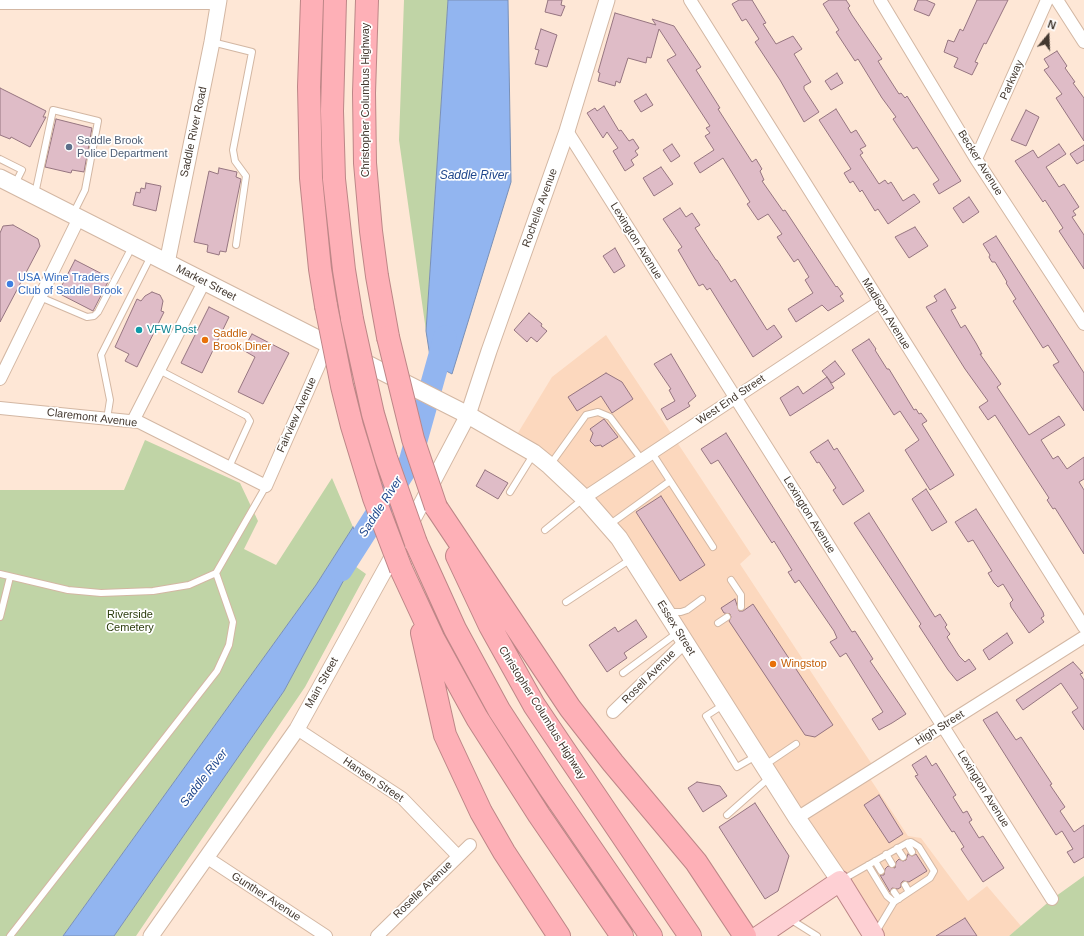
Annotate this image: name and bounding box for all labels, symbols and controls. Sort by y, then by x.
north arrow [1028,16,1068,56]
text: N [1046,18,1058,32]
street label: Christopher Columbus Highway [359,23,373,177]
street label: Parkway [997,58,1027,102]
street label: Saddle River Road [178,85,210,179]
street label: Becker Avenue [955,128,1005,198]
place label: Saddle Brook Police Department [77,134,167,160]
marker: Saddle Brook Police Department [64,142,74,152]
street label: Rochelle Avenue [520,167,560,249]
water label: Saddle River [440,169,508,183]
street label: Lexington Avenue [607,200,665,282]
street label: Market Street [174,262,238,304]
place label: USA Wine Traders Club of Saddle Brook [18,271,122,297]
street label: Madison Avenue [859,276,913,352]
marker: USA Wine Traders Club of Saddle Brook [5,279,15,289]
place label: VFW Post [147,323,197,337]
marker: VFW Post [134,325,144,335]
place label: Saddle Brook Diner [213,327,271,353]
marker: Saddle Brook Diner [200,335,210,345]
street label: West End Street [694,372,768,428]
street label: Fairview Avenue [274,375,320,455]
street label: Claremont Avenue [46,406,138,430]
water label: Saddle River [356,474,406,540]
street label: Lexington Avenue [780,474,838,556]
street label: Essex Street [654,598,698,658]
park label: Riverside Cemetery [106,608,154,634]
street label: Christopher Columbus Highway [495,644,589,782]
street label: Rosell Avenue [619,647,679,707]
street label: Main Street [303,655,341,711]
place label: Wingstop [781,657,827,671]
marker: Wingstop [768,659,778,669]
street label: High Street [913,708,967,748]
water label: Saddle River [177,746,231,810]
street label: Lexington Avenue [954,748,1012,830]
street label: Hansen Street [340,755,406,805]
street label: Roselle Avenue [391,859,455,921]
street label: Gunther Avenue [229,870,303,924]

